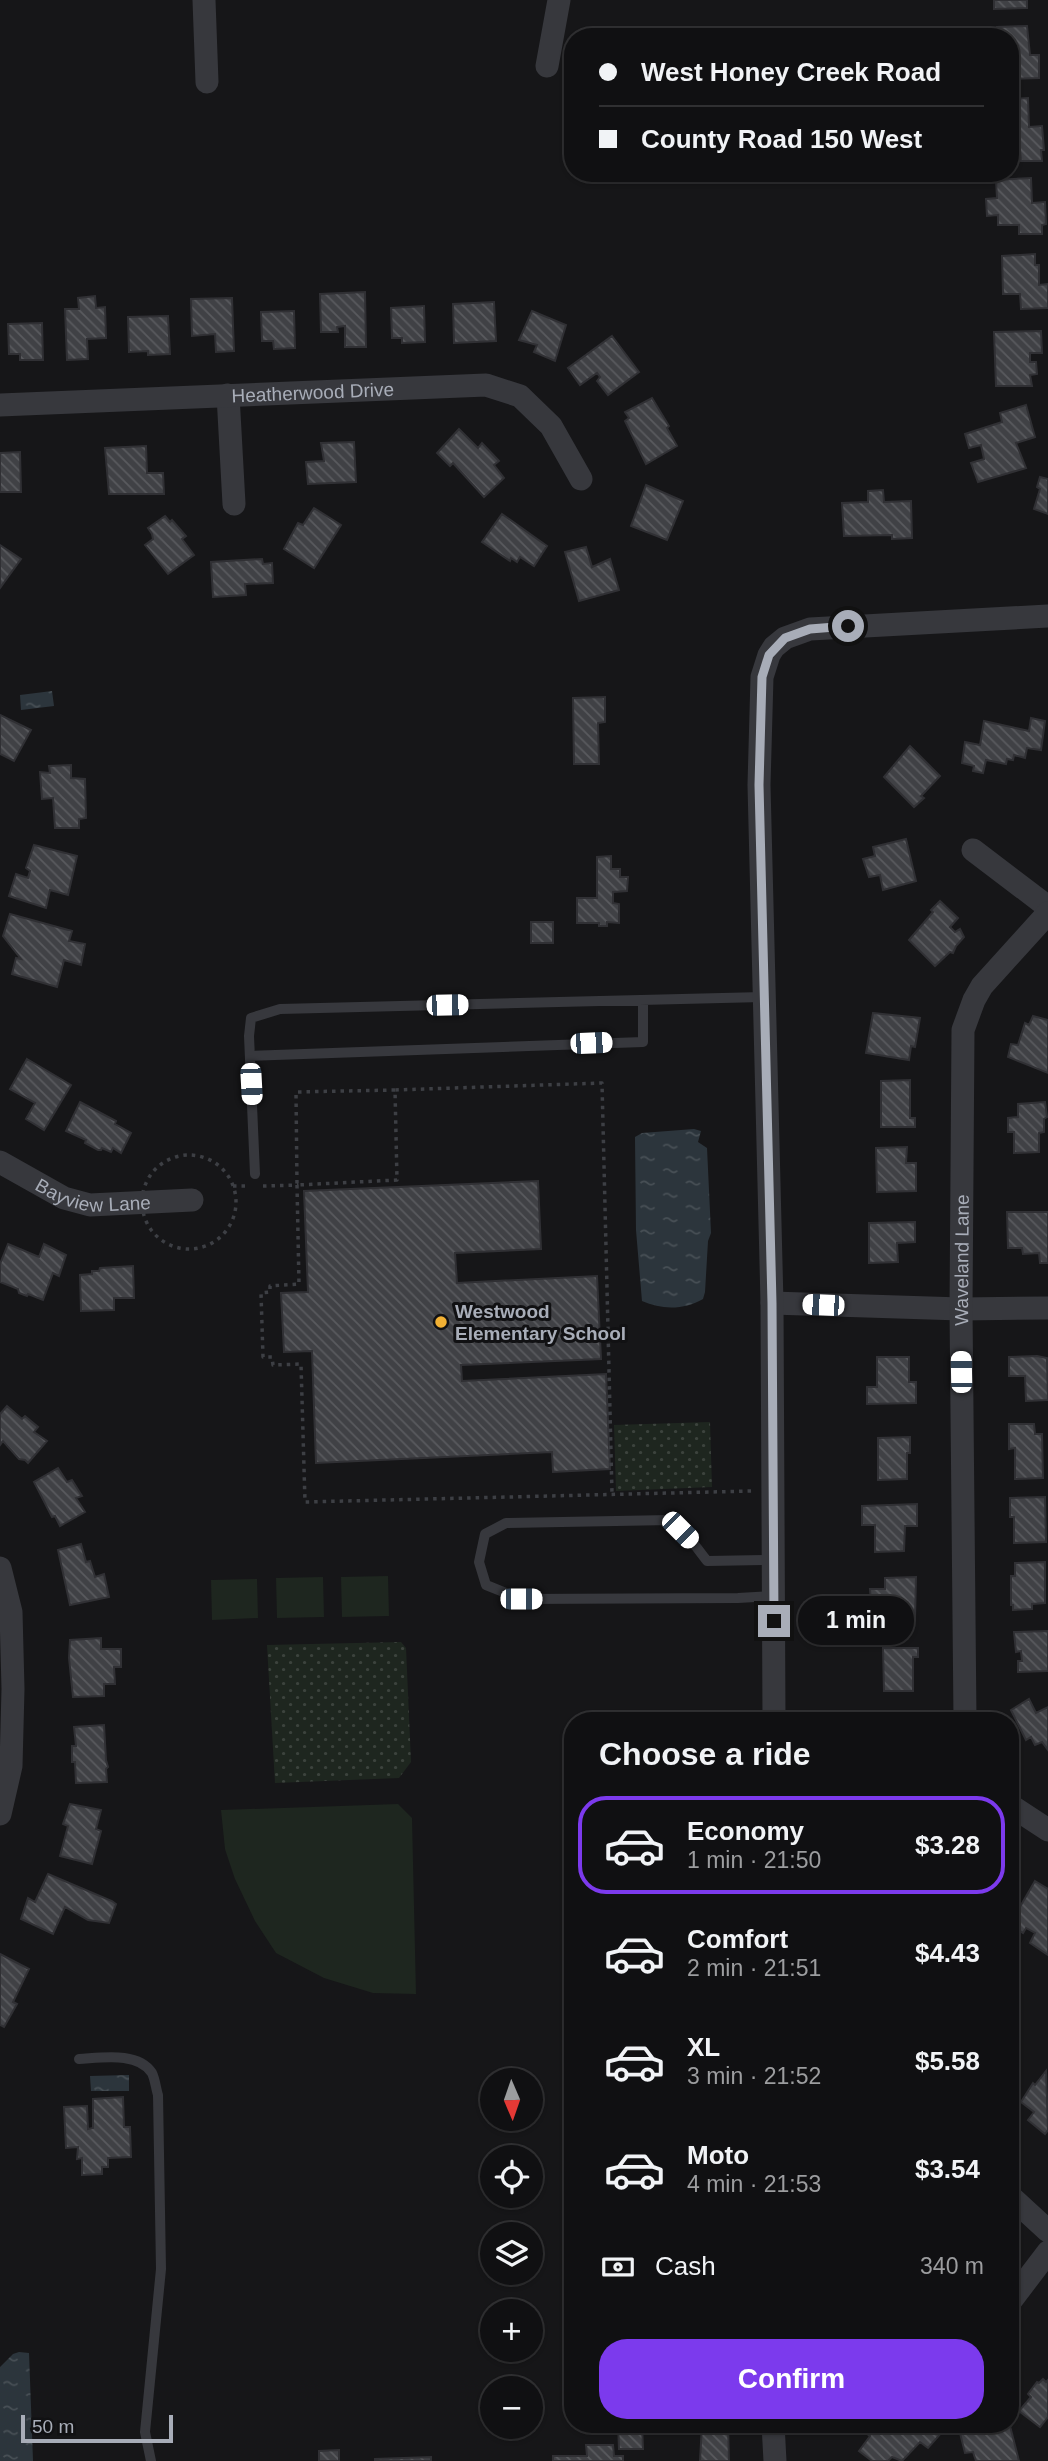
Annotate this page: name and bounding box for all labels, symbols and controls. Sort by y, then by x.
text: West Honey Creek Road [641,57,941,87]
text: County Road 150 West [641,124,922,154]
street label: Heatherwood Drive [231,379,395,406]
route start [832,610,864,642]
car [426,994,469,1016]
car [570,1032,613,1054]
car [240,1062,263,1106]
street label: Bayview Lane [32,1174,151,1216]
street label: Waveland Lane [951,1194,973,1326]
car [802,1294,845,1316]
place label: Westwood Elementary School [455,1301,626,1344]
marker: Westwood Elementary School [433,1314,449,1330]
car [951,1351,972,1393]
car [658,1508,703,1552]
car [501,1589,543,1610]
callout: 1 min [798,1596,914,1646]
route end [758,1605,790,1637]
text: 1 min [826,1607,886,1633]
text: Choose a ride [599,1736,811,1772]
icon: car [603,1814,666,1877]
text: Economy [687,1816,804,1846]
text: $3.28 [915,1830,980,1860]
text: 1 min · 21:50 [687,1847,821,1873]
icon: car [603,1922,666,1985]
text: Comfort [687,1924,788,1954]
text: $4.43 [915,1938,980,1968]
text: 2 min · 21:51 [687,1955,821,1981]
icon: car [603,2030,666,2093]
text: XL [687,2032,720,2062]
text: $5.58 [915,2046,980,2076]
text: 3 min · 21:52 [687,2063,821,2089]
north arrow [480,2068,542,2132]
map controls [480,2068,543,2439]
icon: car [603,2138,666,2201]
text: Moto [687,2140,749,2170]
button: locate [480,2145,543,2208]
text: $3.54 [915,2154,980,2184]
text: 4 min · 21:53 [687,2171,821,2197]
button: layers [480,2222,543,2285]
icon: cash [599,2248,637,2286]
text: Cash [655,2251,716,2281]
text: 340 m [920,2253,984,2279]
button: + [480,2299,543,2362]
button: Confirm [599,2339,984,2419]
button: − [480,2376,543,2439]
scale bar [21,2412,173,2444]
text: 50 m [32,2416,74,2437]

